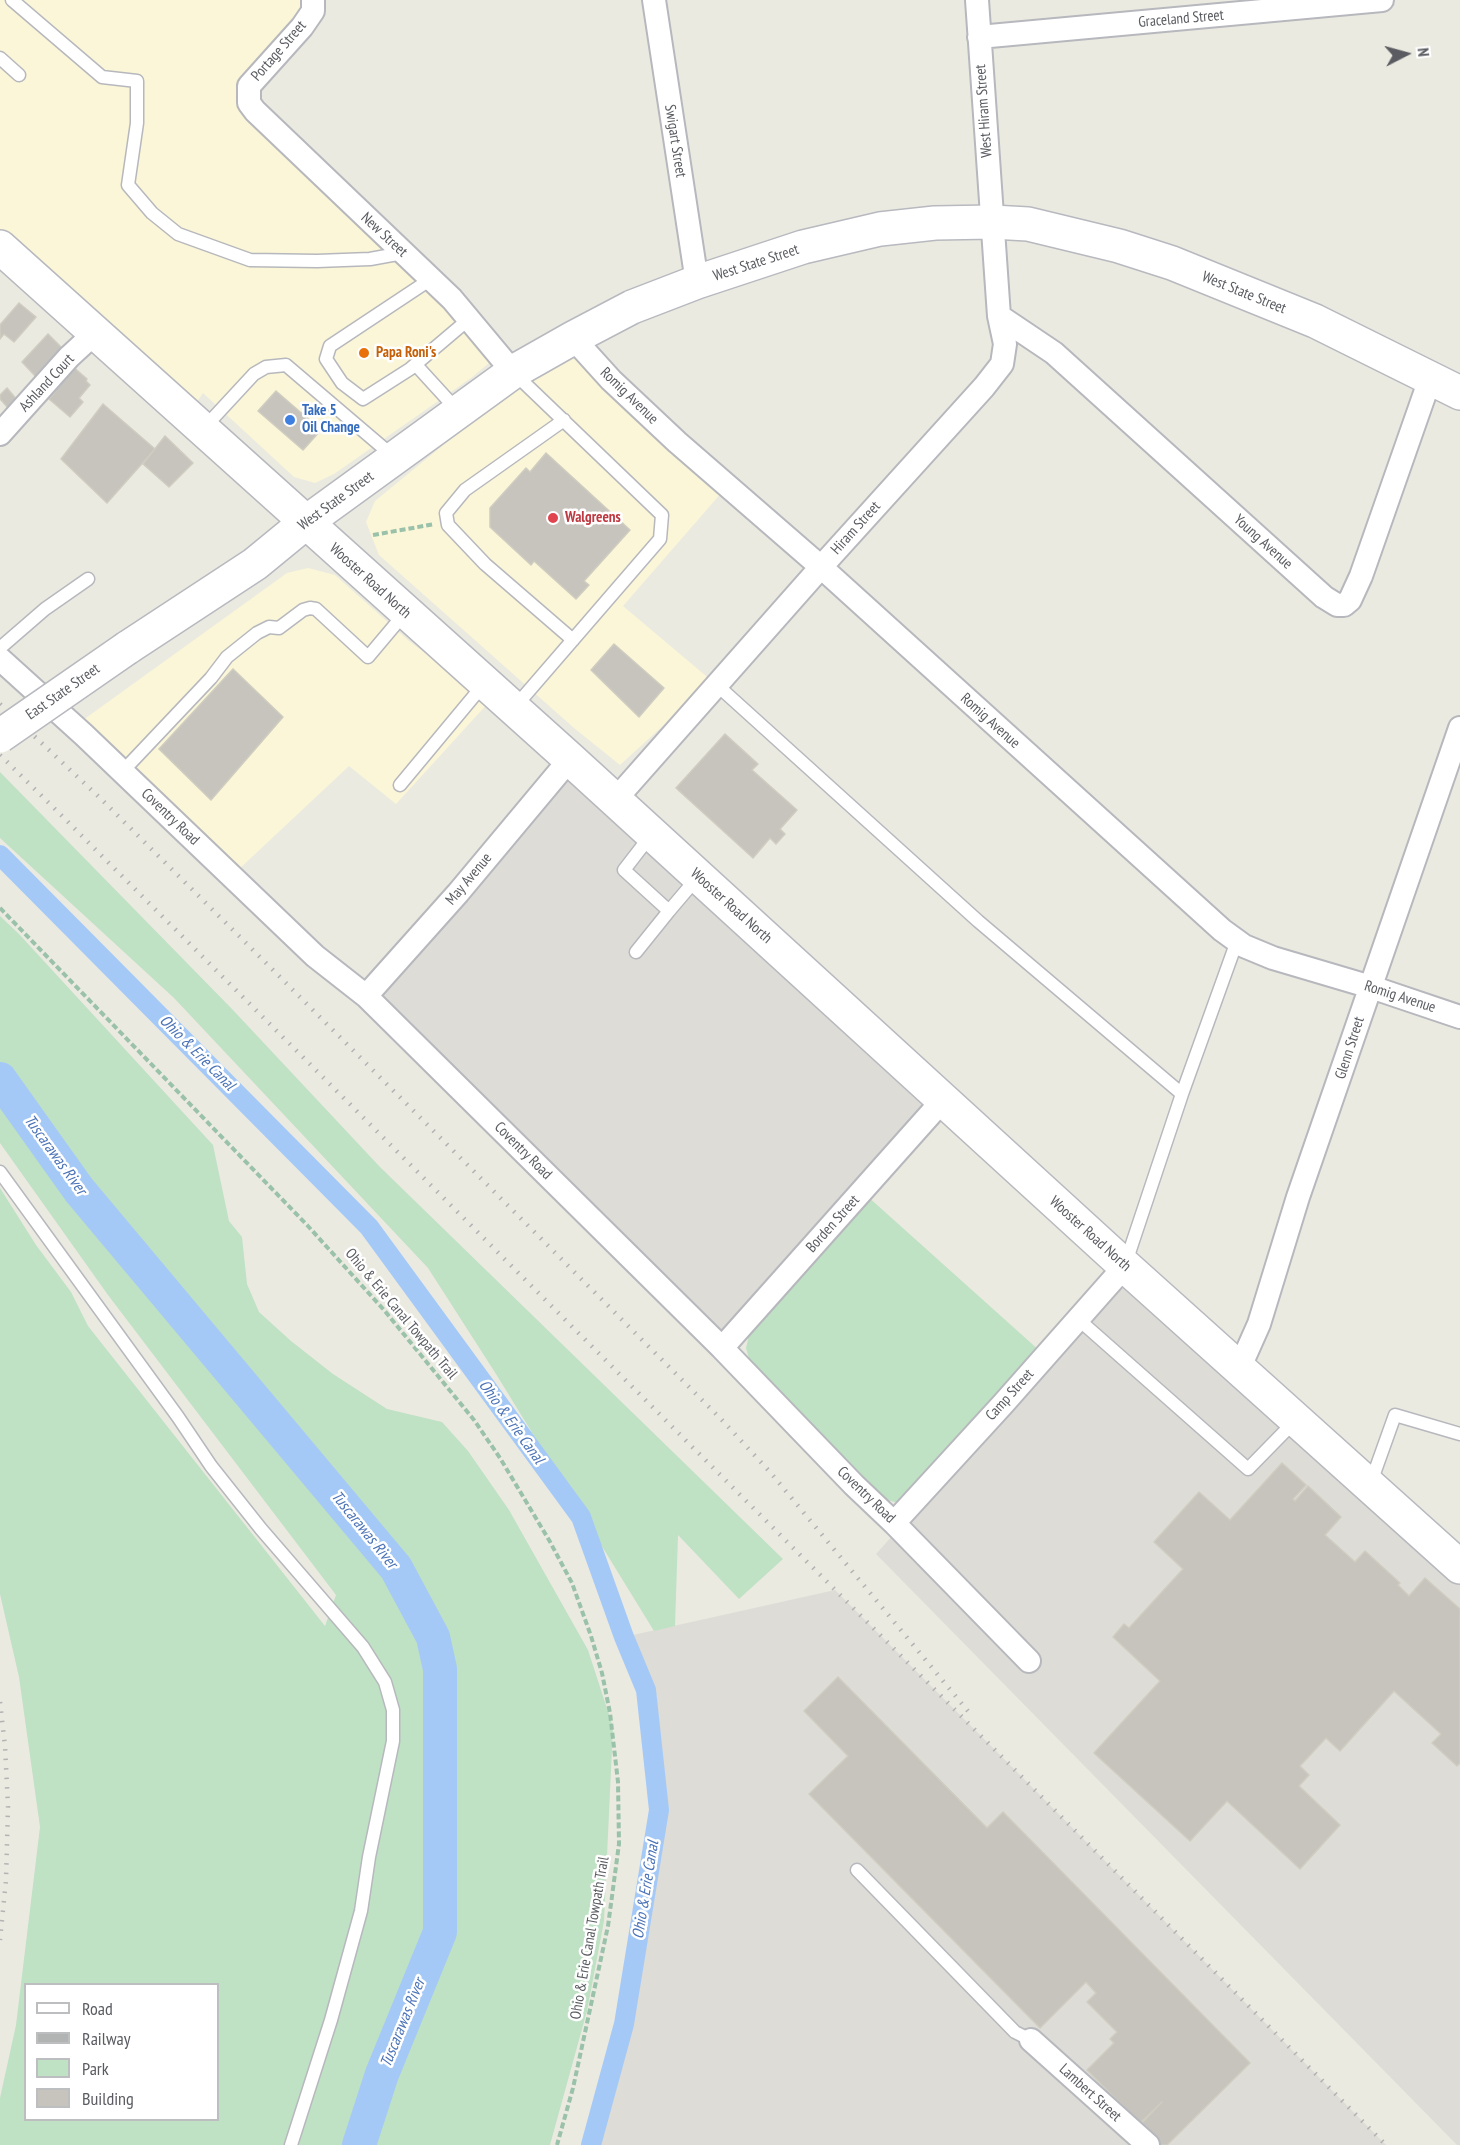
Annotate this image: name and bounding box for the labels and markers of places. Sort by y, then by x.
place label: Papa Roni's [376,344,436,362]
marker: Papa Roni's [357,346,371,360]
place label: Take 5 Oil Change [302,402,360,437]
marker: Take 5 Oil Change [283,413,297,427]
place label: Walgreens [565,509,621,527]
marker: Walgreens [546,511,560,525]

